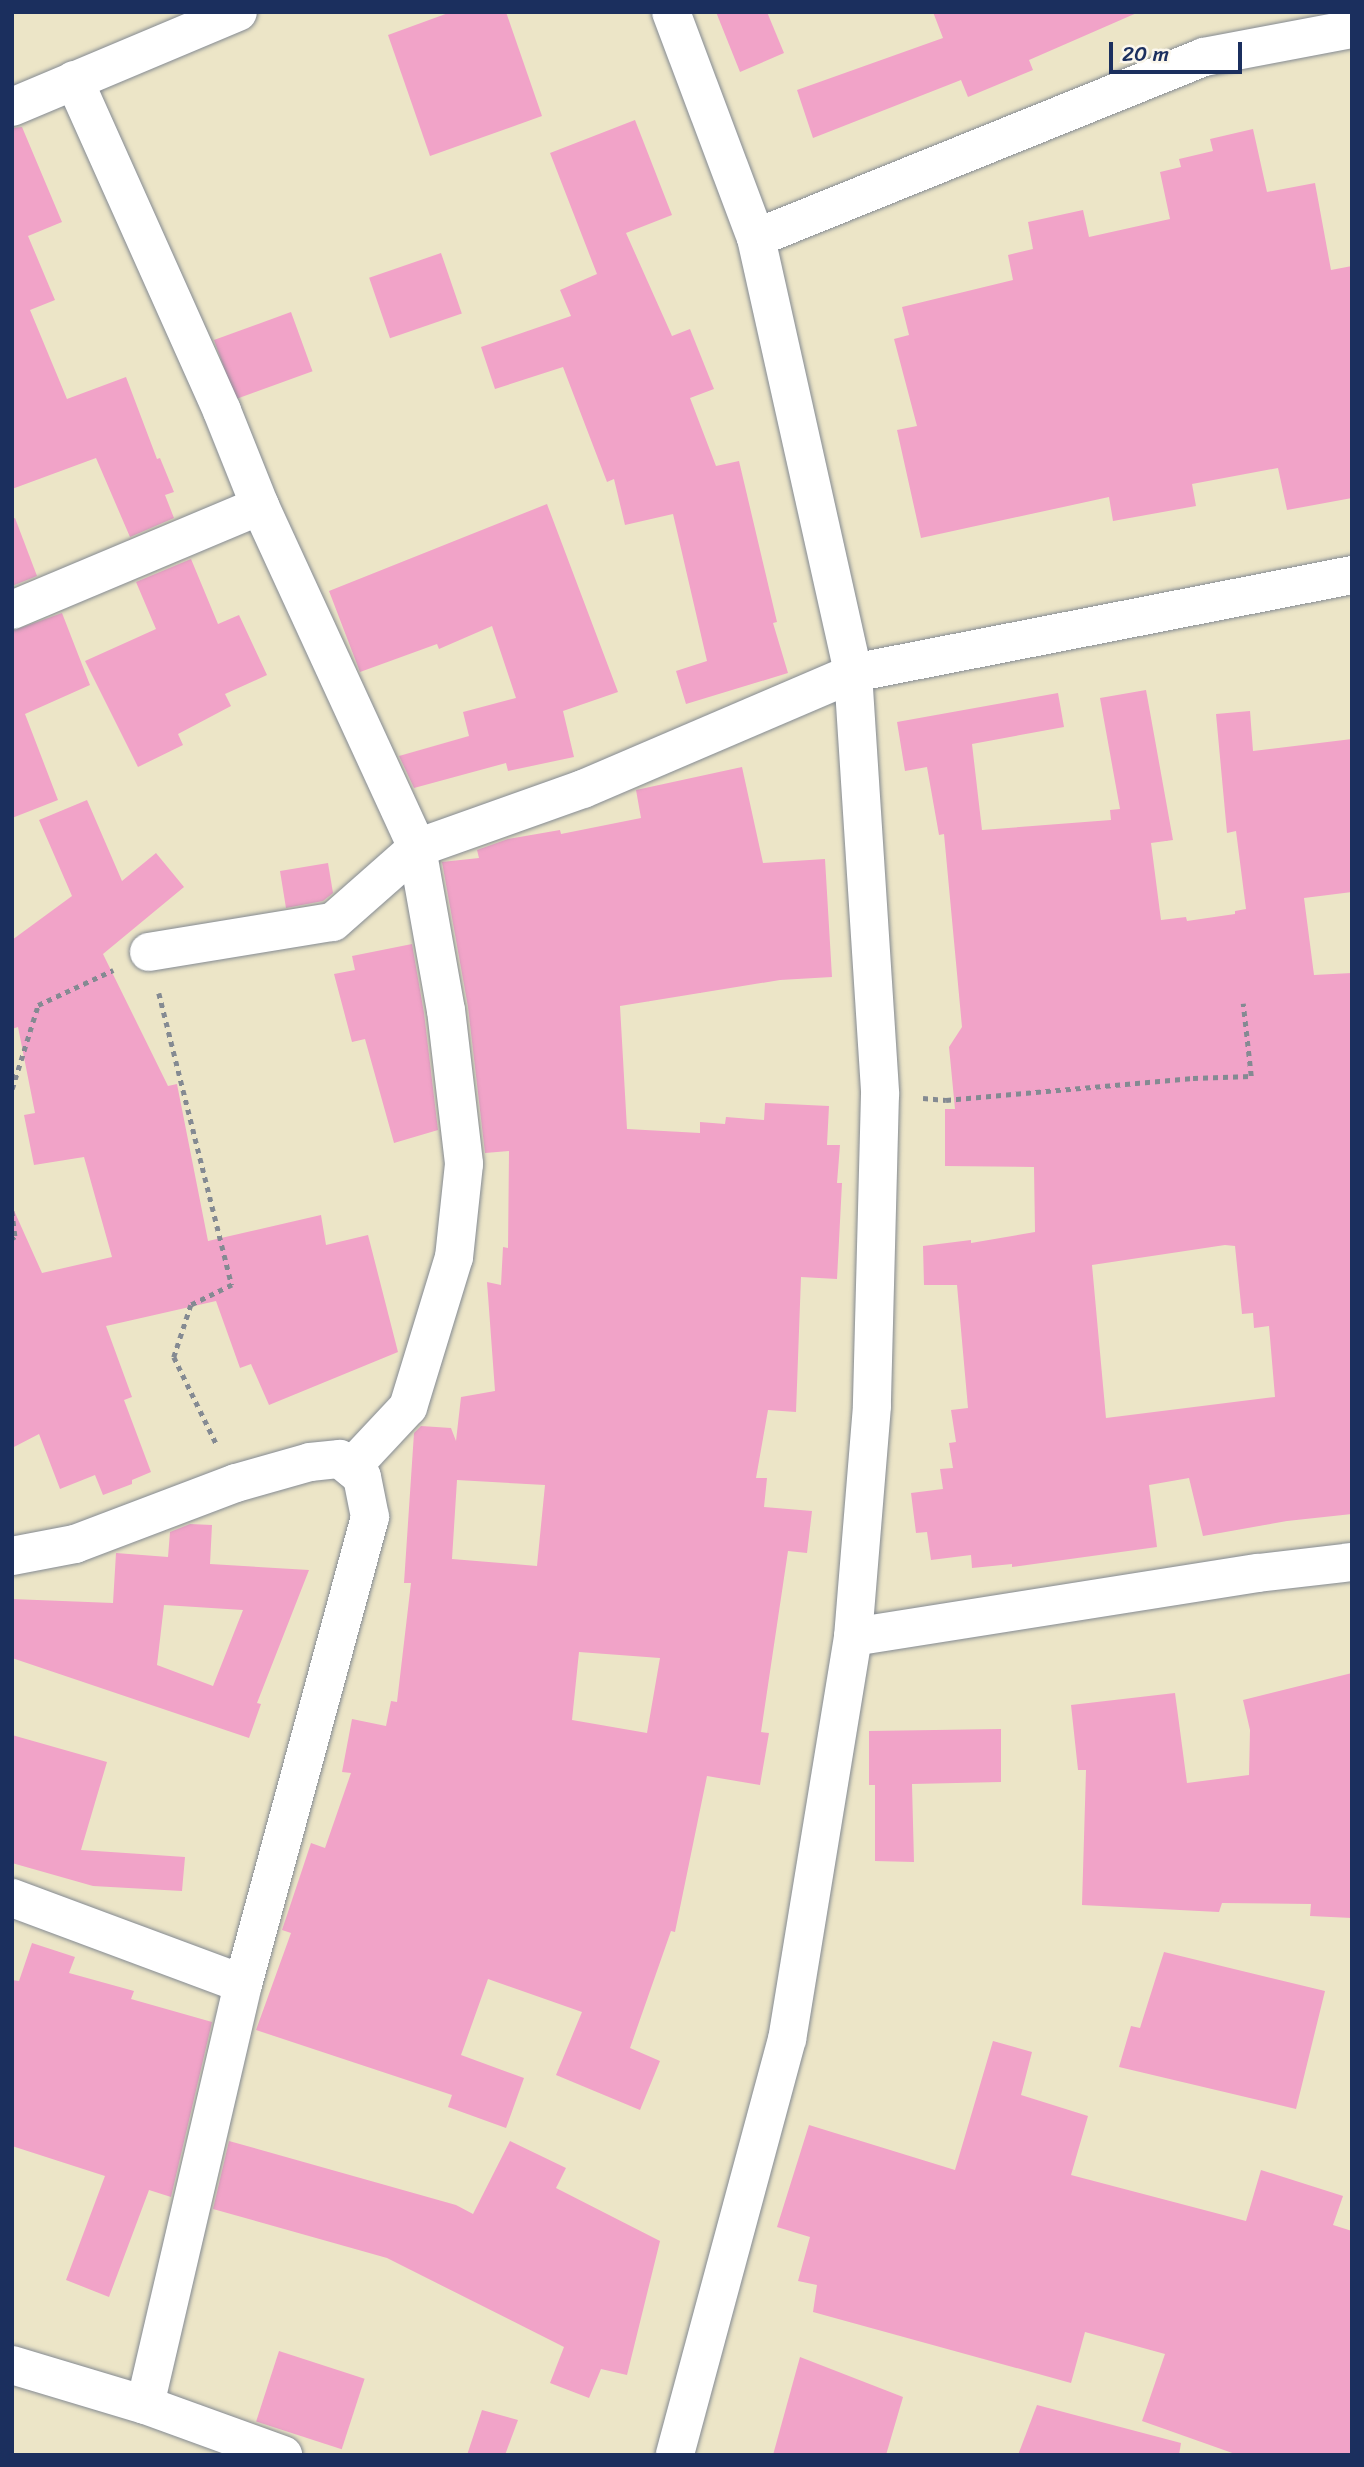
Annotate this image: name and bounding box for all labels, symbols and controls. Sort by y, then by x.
scale bar [1112,28,1245,72]
text: 20 m [1122,35,1169,73]

